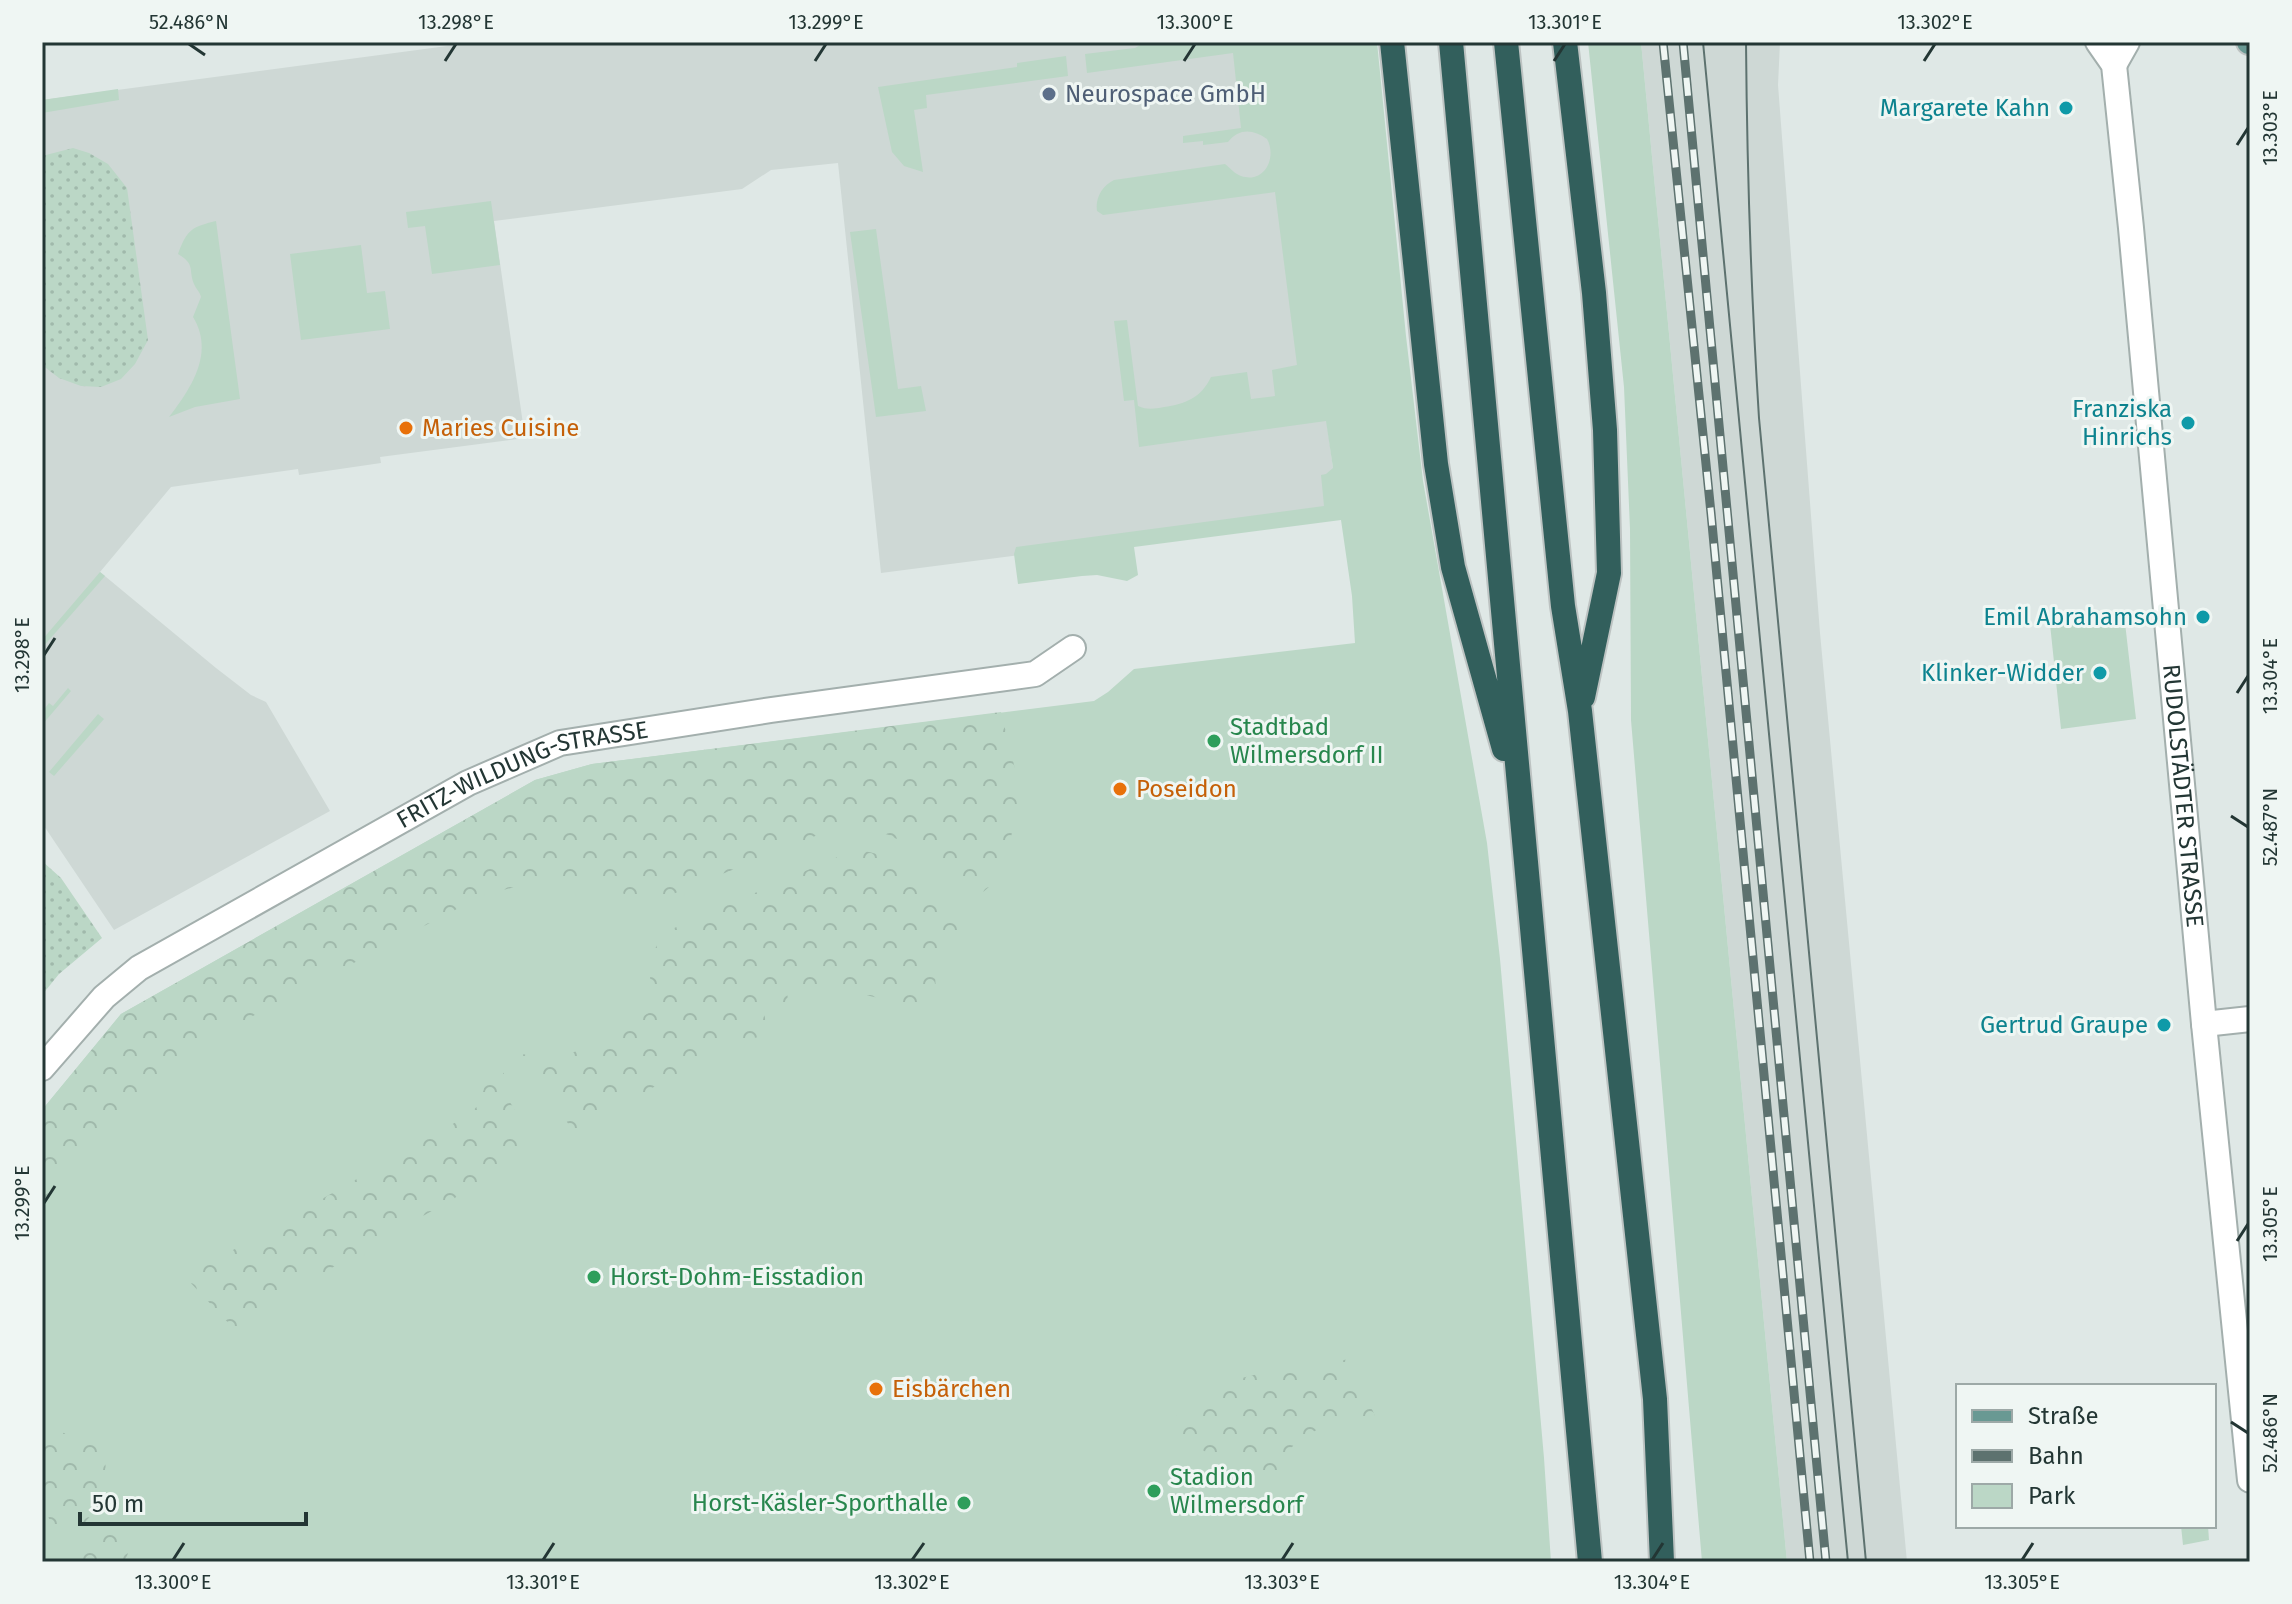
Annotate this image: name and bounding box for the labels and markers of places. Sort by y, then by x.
place label: Neurospace GmbH [1065,80,1266,108]
marker: Neurospace GmbH [1040,85,1058,103]
place label: Margarete Kahn [1880,94,2050,122]
marker: Margarete Kahn [2057,99,2075,117]
place label: Franziska Hinrichs [2072,395,2172,451]
place label: Maries Cuisine [422,414,579,442]
marker: Franziska Hinrichs [2179,414,2197,432]
marker: Maries Cuisine [397,419,415,437]
place label: Emil Abrahamsohn [1983,603,2187,631]
marker: Emil Abrahamsohn [2194,608,2212,626]
place label: Klinker-Widder [1921,659,2085,687]
marker: Klinker-Widder [2091,664,2109,682]
place label: Stadtbad Wilmersdorf II [1230,713,1384,769]
marker: Stadtbad Wilmersdorf II [1205,732,1223,750]
place label: Poseidon [1136,775,1237,803]
marker: Poseidon [1111,780,1129,798]
place label: Gertrud Graupe [1980,1011,2148,1039]
marker: Gertrud Graupe [2155,1016,2173,1034]
place label: Horst-Dohm-Eisstadion [610,1263,864,1291]
marker: Horst-Dohm-Eisstadion [585,1268,603,1286]
place label: Eisbärchen [892,1375,1011,1403]
marker: Eisbärchen [867,1380,885,1398]
place label: Stadion Wilmersdorf [1170,1463,1305,1519]
marker: Stadion Wilmersdorf [1145,1482,1163,1500]
place label: Horst-Käsler-Sporthalle [692,1489,948,1517]
marker: Horst-Käsler-Sporthalle [955,1494,973,1512]

